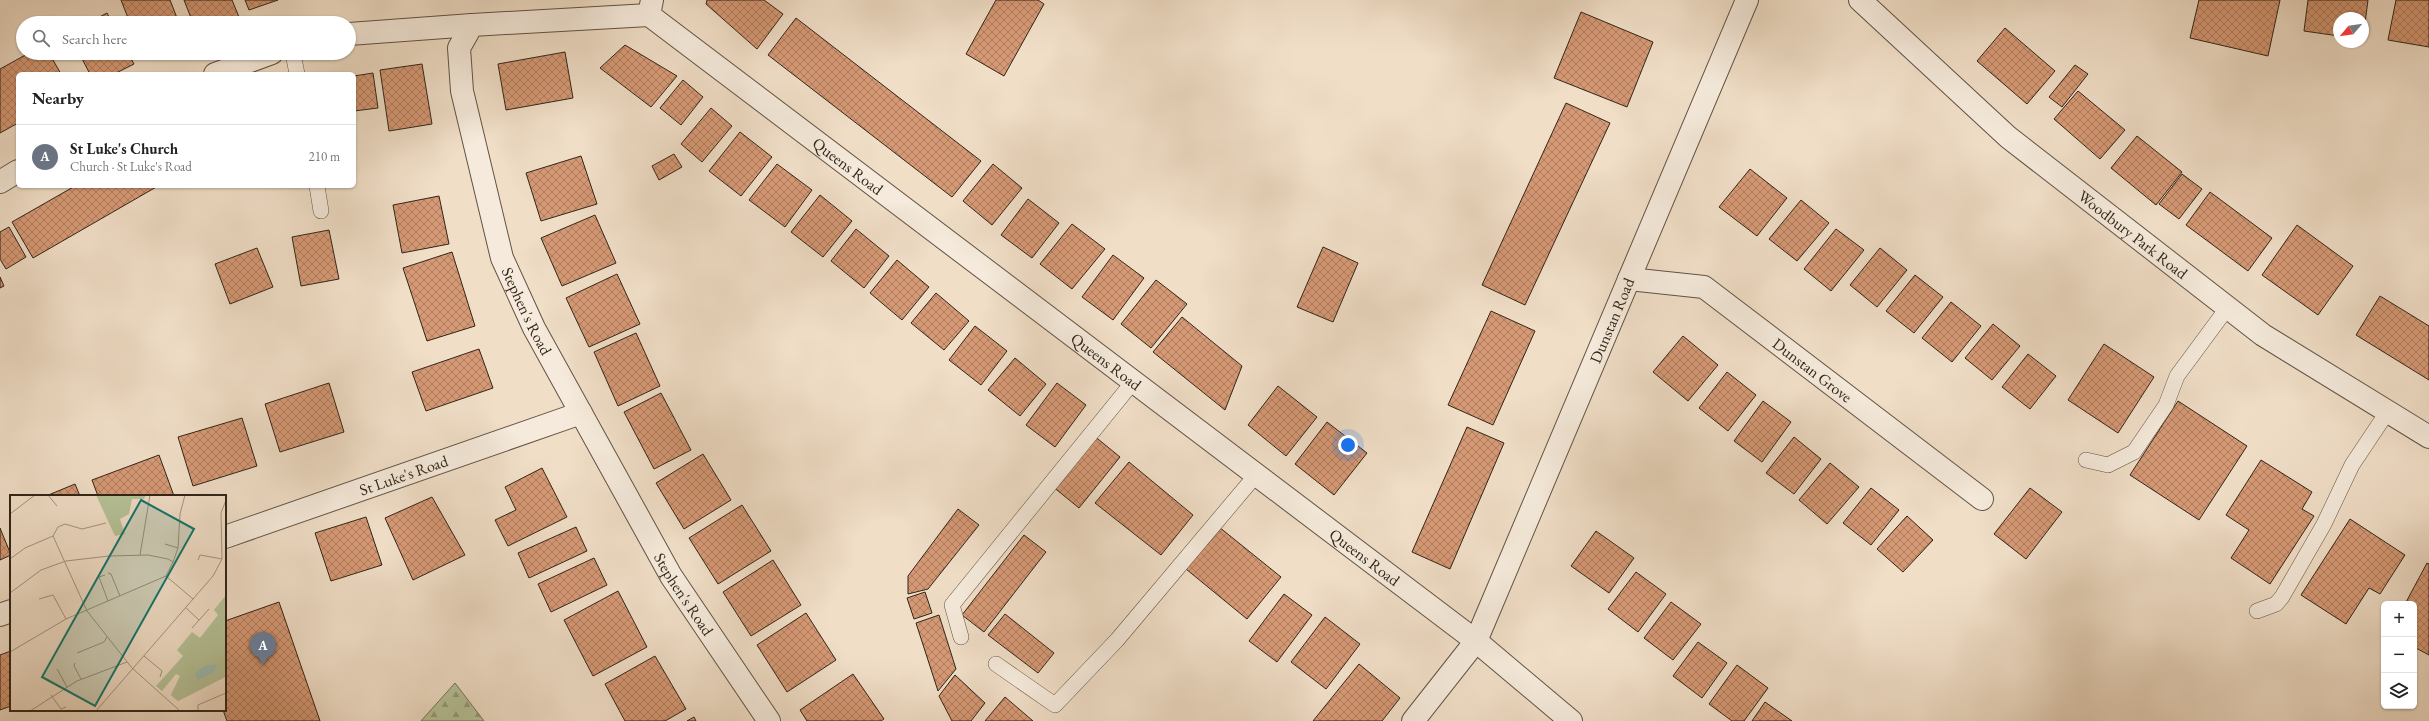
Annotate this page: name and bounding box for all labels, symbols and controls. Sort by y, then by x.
north arrow [2333,12,2369,48]
search box [16,16,356,60]
icon: search [30,27,52,49]
text: Search here [62,29,127,48]
text: Nearby [32,87,84,109]
street label: Queens Road [808,133,888,200]
text: St Luke's Church [70,139,178,158]
text: A [40,148,50,165]
text: 210 m [309,148,340,165]
text: Church · St Luke's Road [70,158,192,175]
street label: Woodbury Park Road [2074,185,2193,284]
street label: Stephen's Road [497,264,557,359]
street label: Dunstan Road [1585,274,1640,366]
street label: Queens Road [1067,328,1146,396]
street label: Dunstan Grove [1768,333,1856,407]
your location [1338,435,1358,455]
street label: St Luke's Road [357,450,452,500]
inset map [10,495,226,711]
street label: Queens Road [1325,524,1405,591]
street label: Stephen's Road [649,549,719,641]
map controls [2381,601,2417,709]
button: + [2381,601,2417,637]
pin: A [250,632,276,665]
button: − [2381,637,2417,673]
button: layers [2381,673,2417,709]

